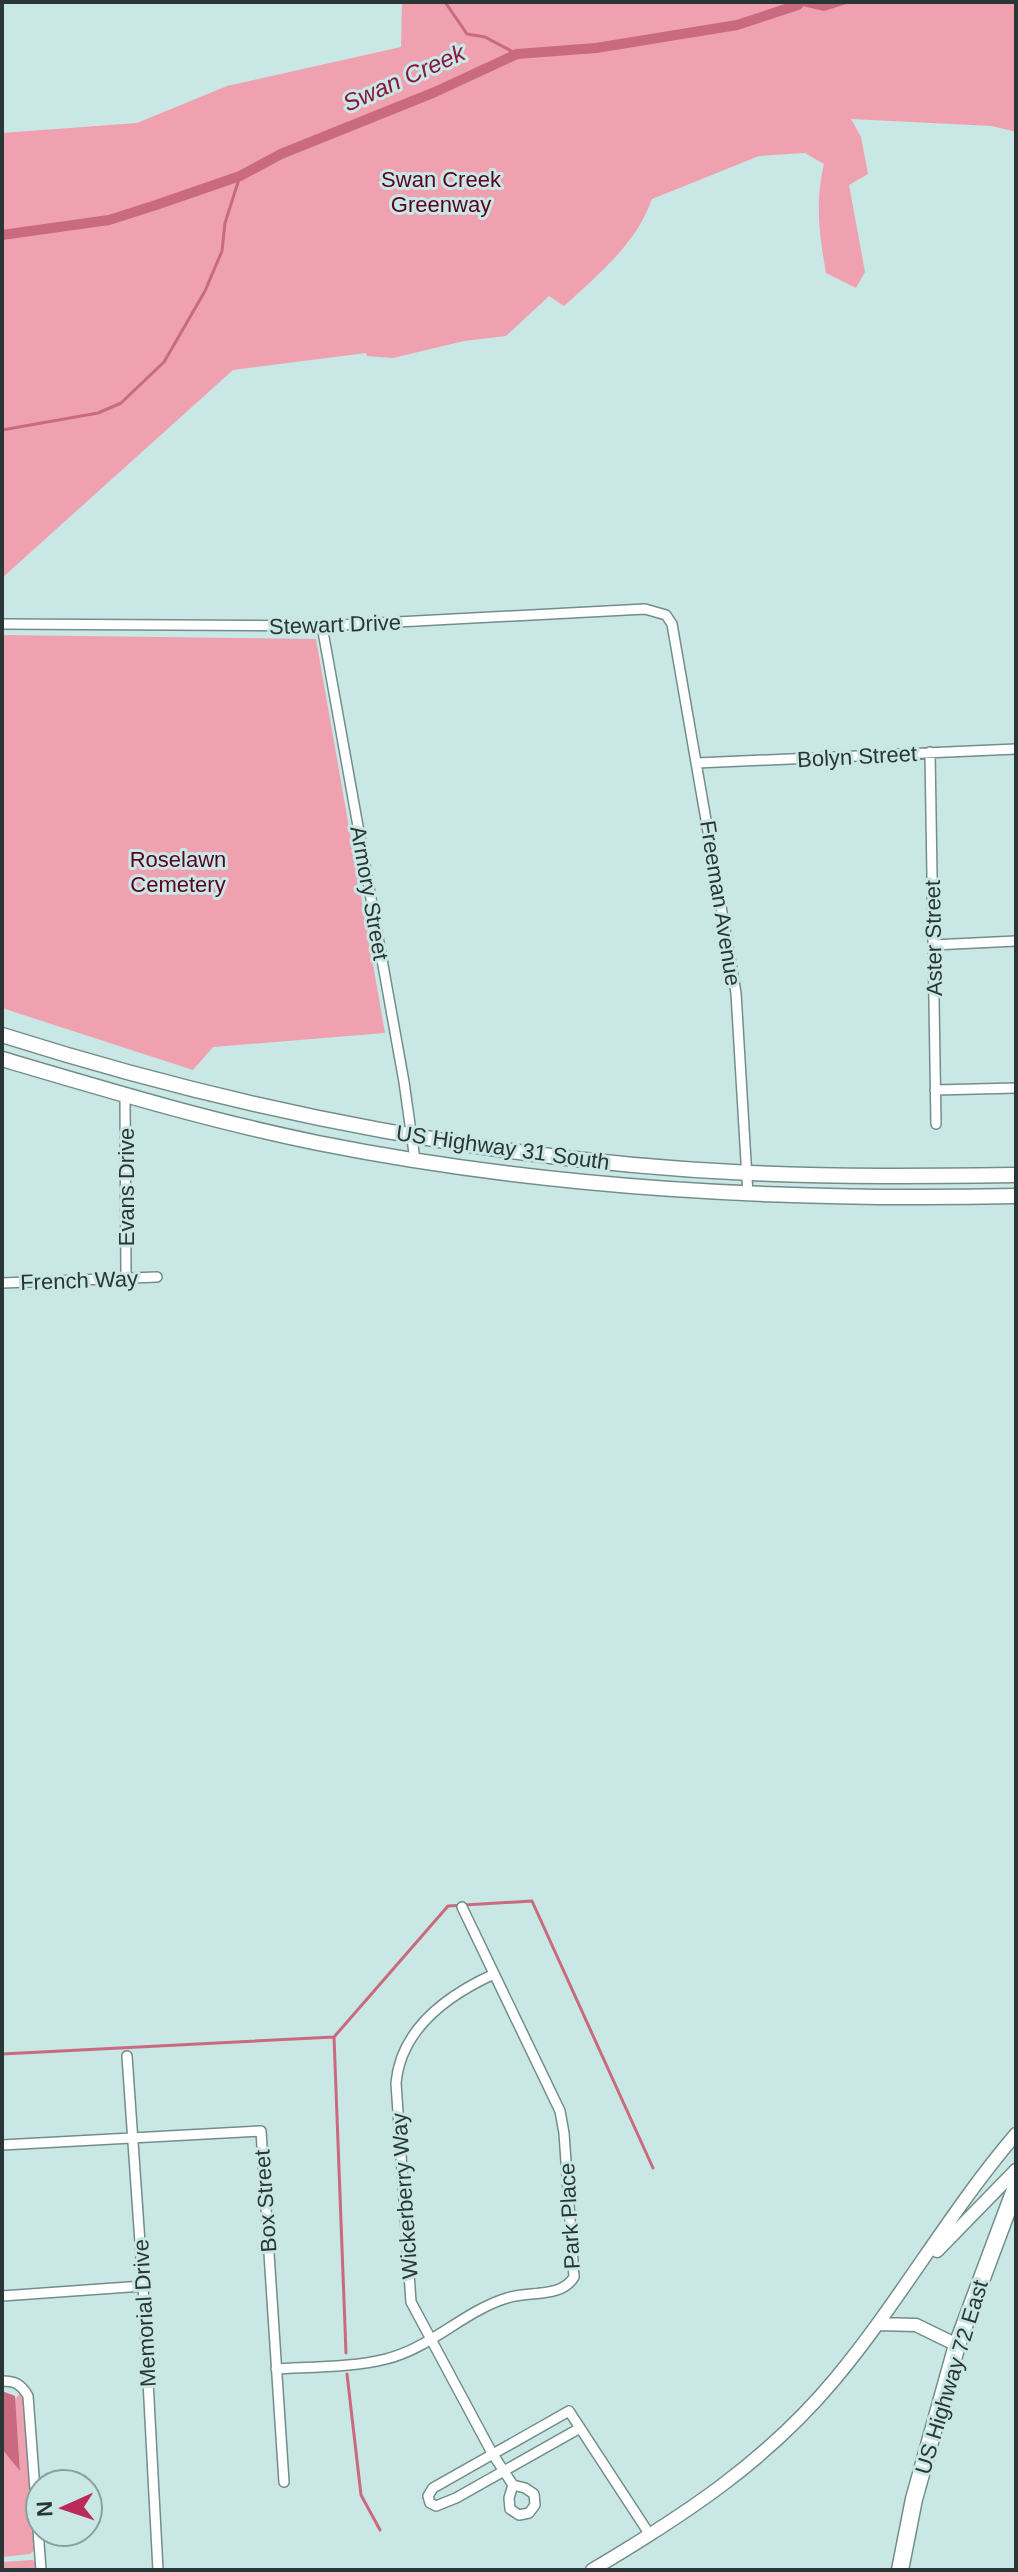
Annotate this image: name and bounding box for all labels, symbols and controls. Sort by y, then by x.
water label: Swan Creek [339,38,471,116]
park label: Swan Creek Greenway [381,167,502,217]
street label: Stewart Drive [269,610,401,639]
street label: Bolyn Street [797,741,918,772]
street label: Freeman Avenue [695,819,746,988]
street label: Armory Street [345,824,394,962]
park label: Roselawn Cemetery [130,847,226,897]
street label: Aster Street [920,880,947,996]
street label: US Highway 31 South [395,1120,611,1175]
street label: Evans Drive [114,1128,139,1246]
street label: French Way [20,1266,138,1295]
street label: Wickerberry Way [386,2112,423,2280]
street label: Box Street [249,2149,282,2253]
street label: Park Place [554,2162,585,2270]
street label: Memorial Drive [128,2238,161,2387]
street label: US Highway 72 East [910,2277,993,2477]
north arrow [24,2468,104,2548]
text: N [32,2500,57,2518]

